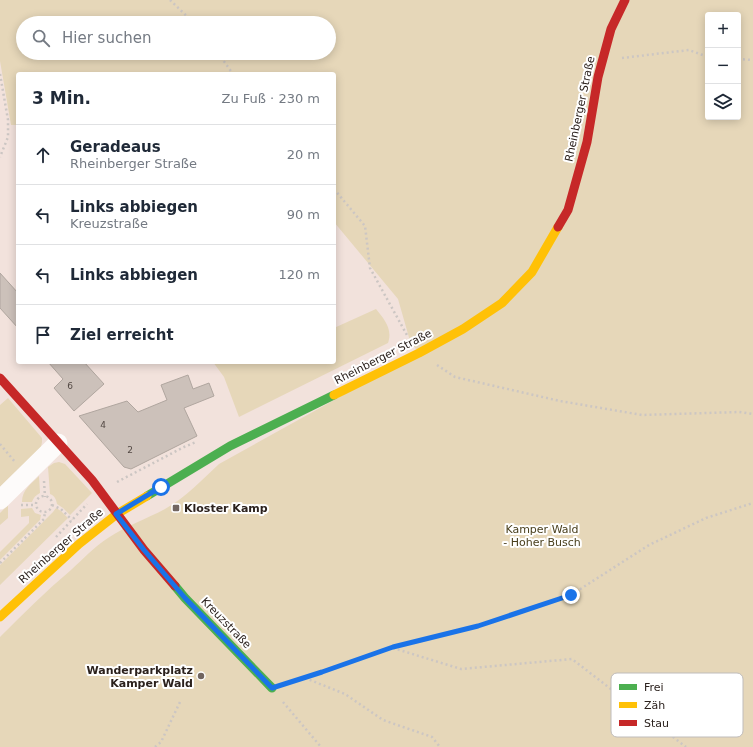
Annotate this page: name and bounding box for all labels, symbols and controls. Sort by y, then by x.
map controls [705,12,741,120]
button: + [705,12,741,48]
search box [16,16,336,60]
icon: search [30,27,52,49]
text: Hier suchen [62,29,151,47]
button: − [705,48,741,84]
street label: Rheinberger Straße [562,55,598,163]
button: layers [705,84,741,120]
text: 3 Min. [32,88,91,108]
text: Zu Fuß · 230 m [222,91,320,106]
text: Geradeaus [70,138,161,156]
icon: ahead [32,144,54,166]
text: 20 m [287,147,320,162]
text: Rheinberger Straße [70,156,197,171]
text: Links abbiegen [70,198,198,216]
icon: left [32,204,54,226]
text: 90 m [287,207,320,222]
text: Kreuzstraße [70,216,148,231]
icon: left [32,264,54,286]
text: Links abbiegen [70,266,198,284]
text: 120 m [278,267,320,282]
icon: arrive [32,324,54,346]
text: Ziel erreicht [70,326,174,344]
street label: Rheinberger Straße [332,327,434,387]
house number: 6 [67,381,73,391]
house number: 4 [100,420,106,430]
house number: 2 [127,445,133,455]
route start [152,478,170,496]
place label: Kloster Kamp [184,502,268,515]
marker: Kloster Kamp [171,503,181,513]
street label: Rheinberger Straße [16,506,106,586]
park label: Kamper Wald - Hoher Busch [503,523,581,549]
route end [562,586,580,604]
street label: Kreuzstraße [198,595,254,651]
place label: Wanderparkplatz Kamper Wald [86,664,193,690]
marker: Wanderparkplatz Kamper Wald [196,671,206,681]
legend [611,673,743,737]
text: Frei [644,681,664,694]
text: Zäh [644,699,665,712]
text: Stau [644,717,669,730]

